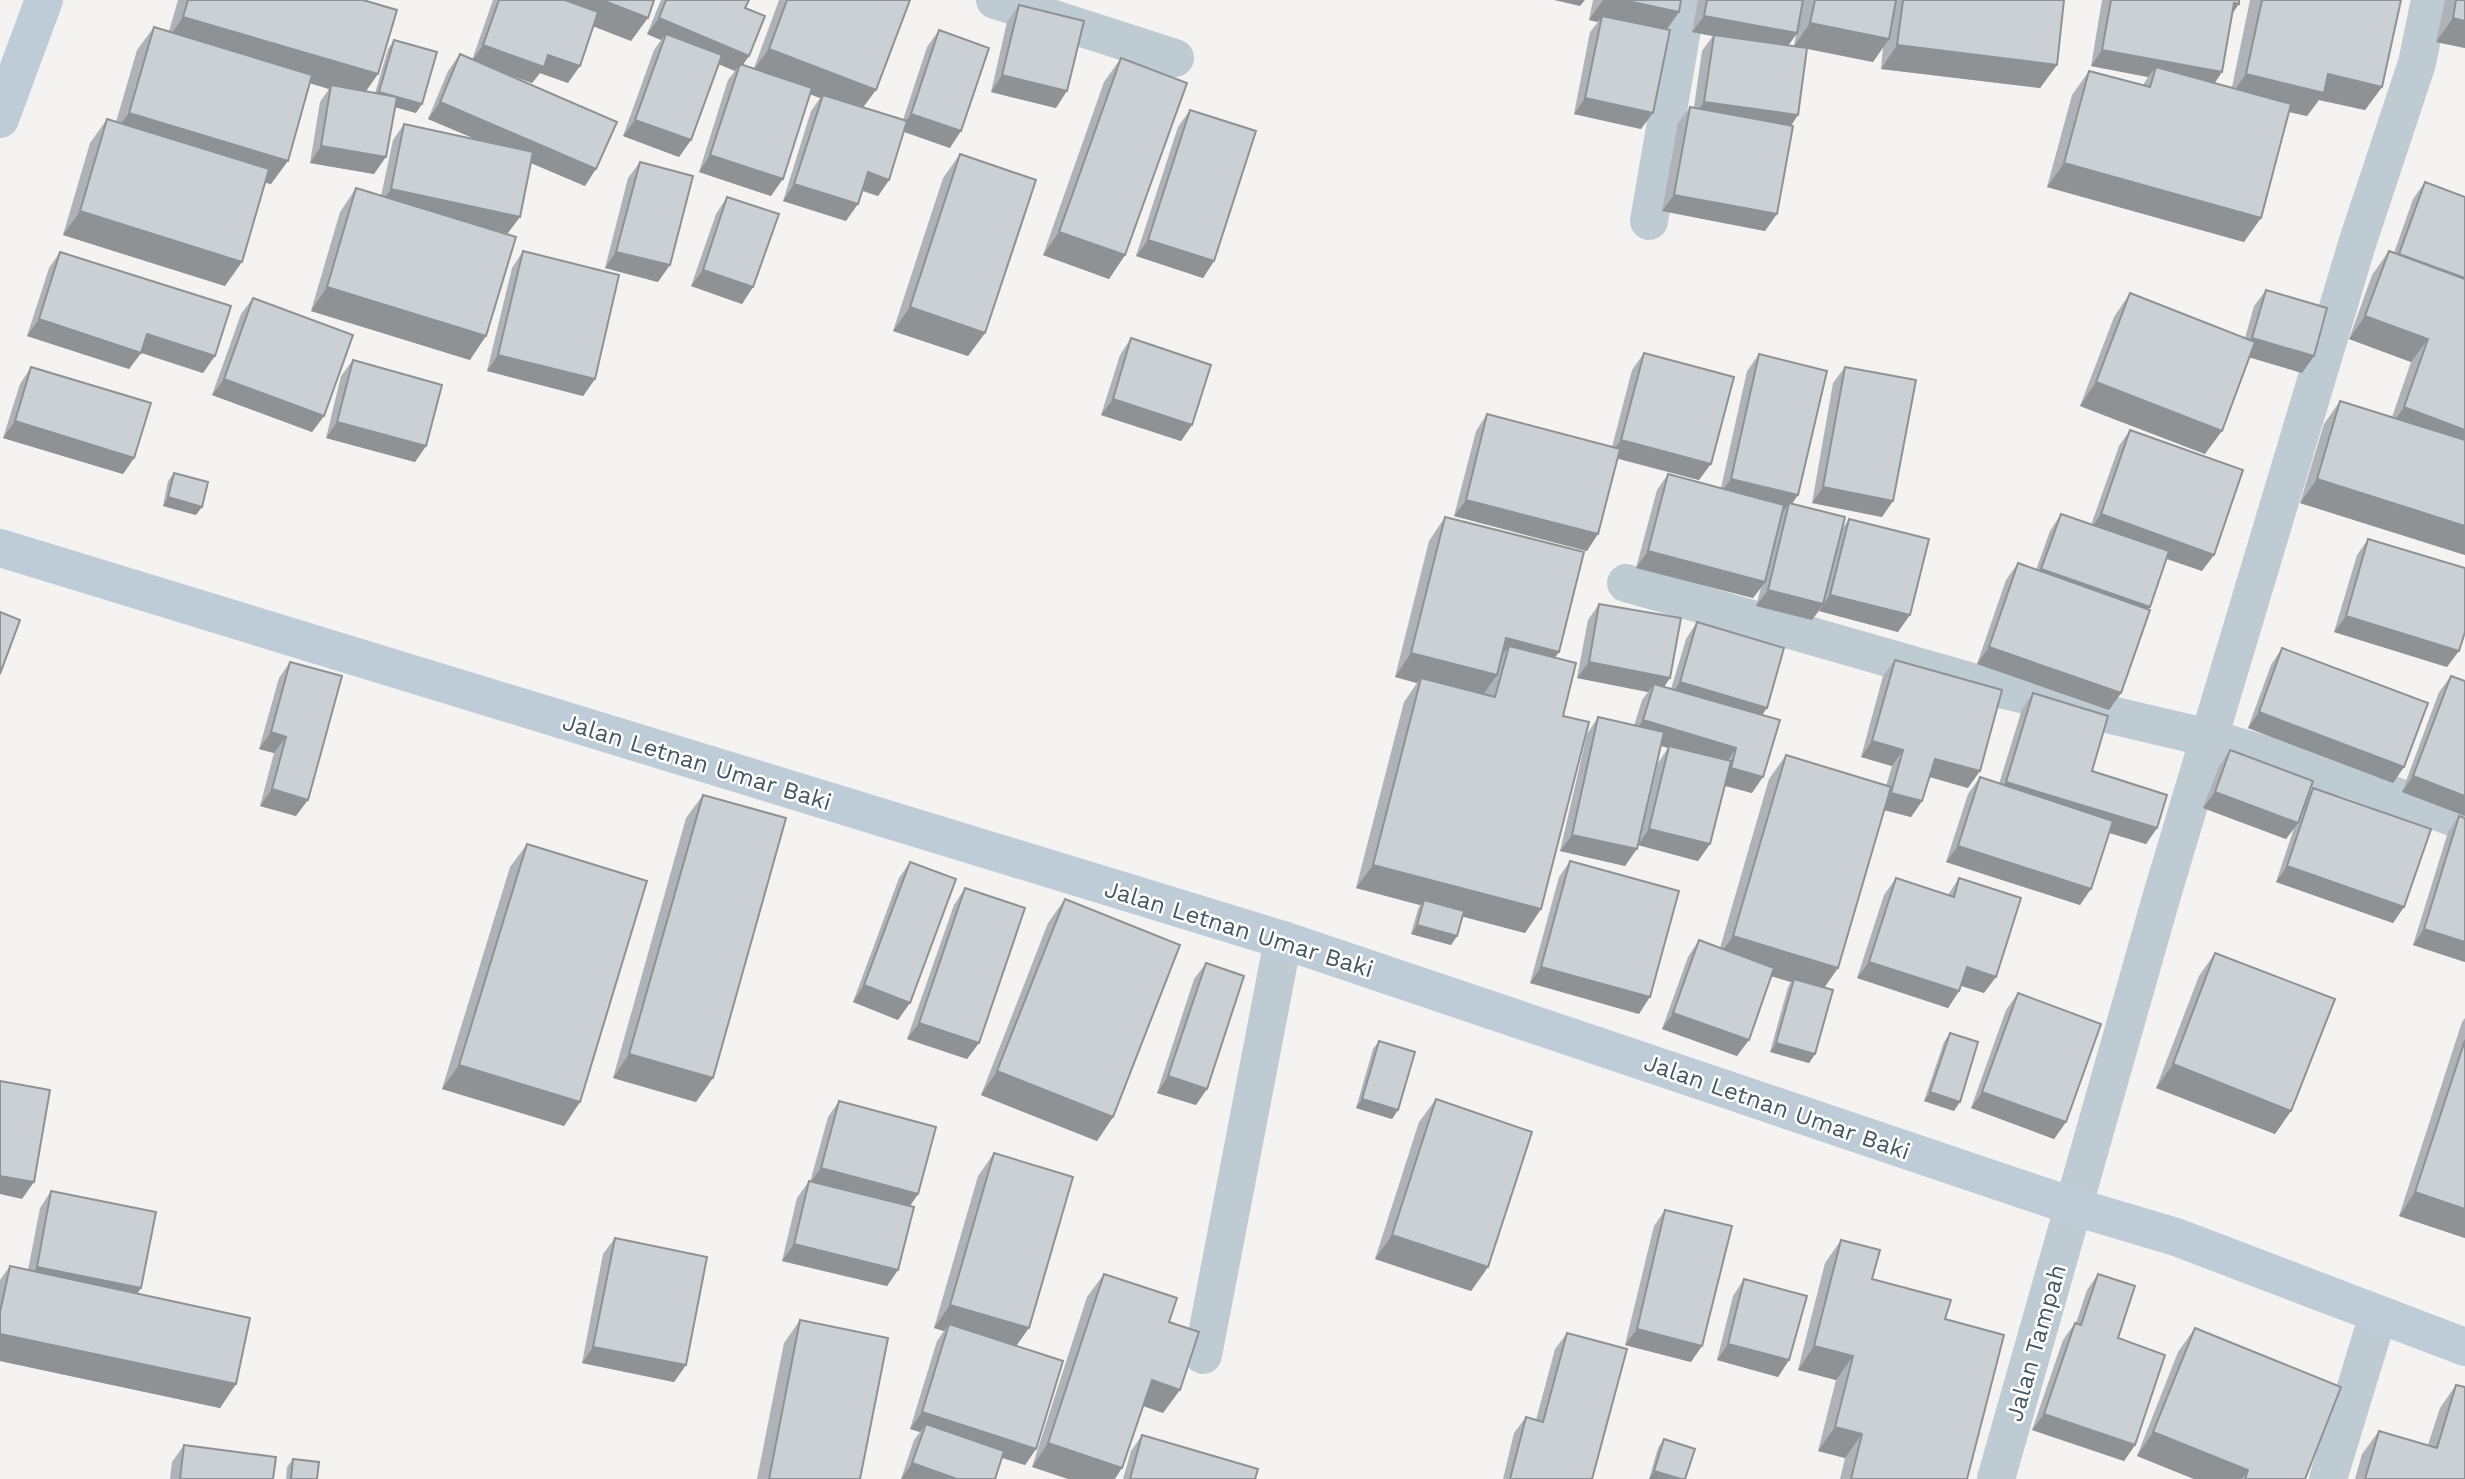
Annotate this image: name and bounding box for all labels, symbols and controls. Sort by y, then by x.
street label: Jalan Letnan Umar Baki [559,708,835,816]
street label: Jalan Letnan Umar Baki [1101,875,1377,983]
street label: Jalan Letnan Umar Baki [1640,1048,1914,1166]
street label: Jalan Tampah [2000,1261,2072,1425]

